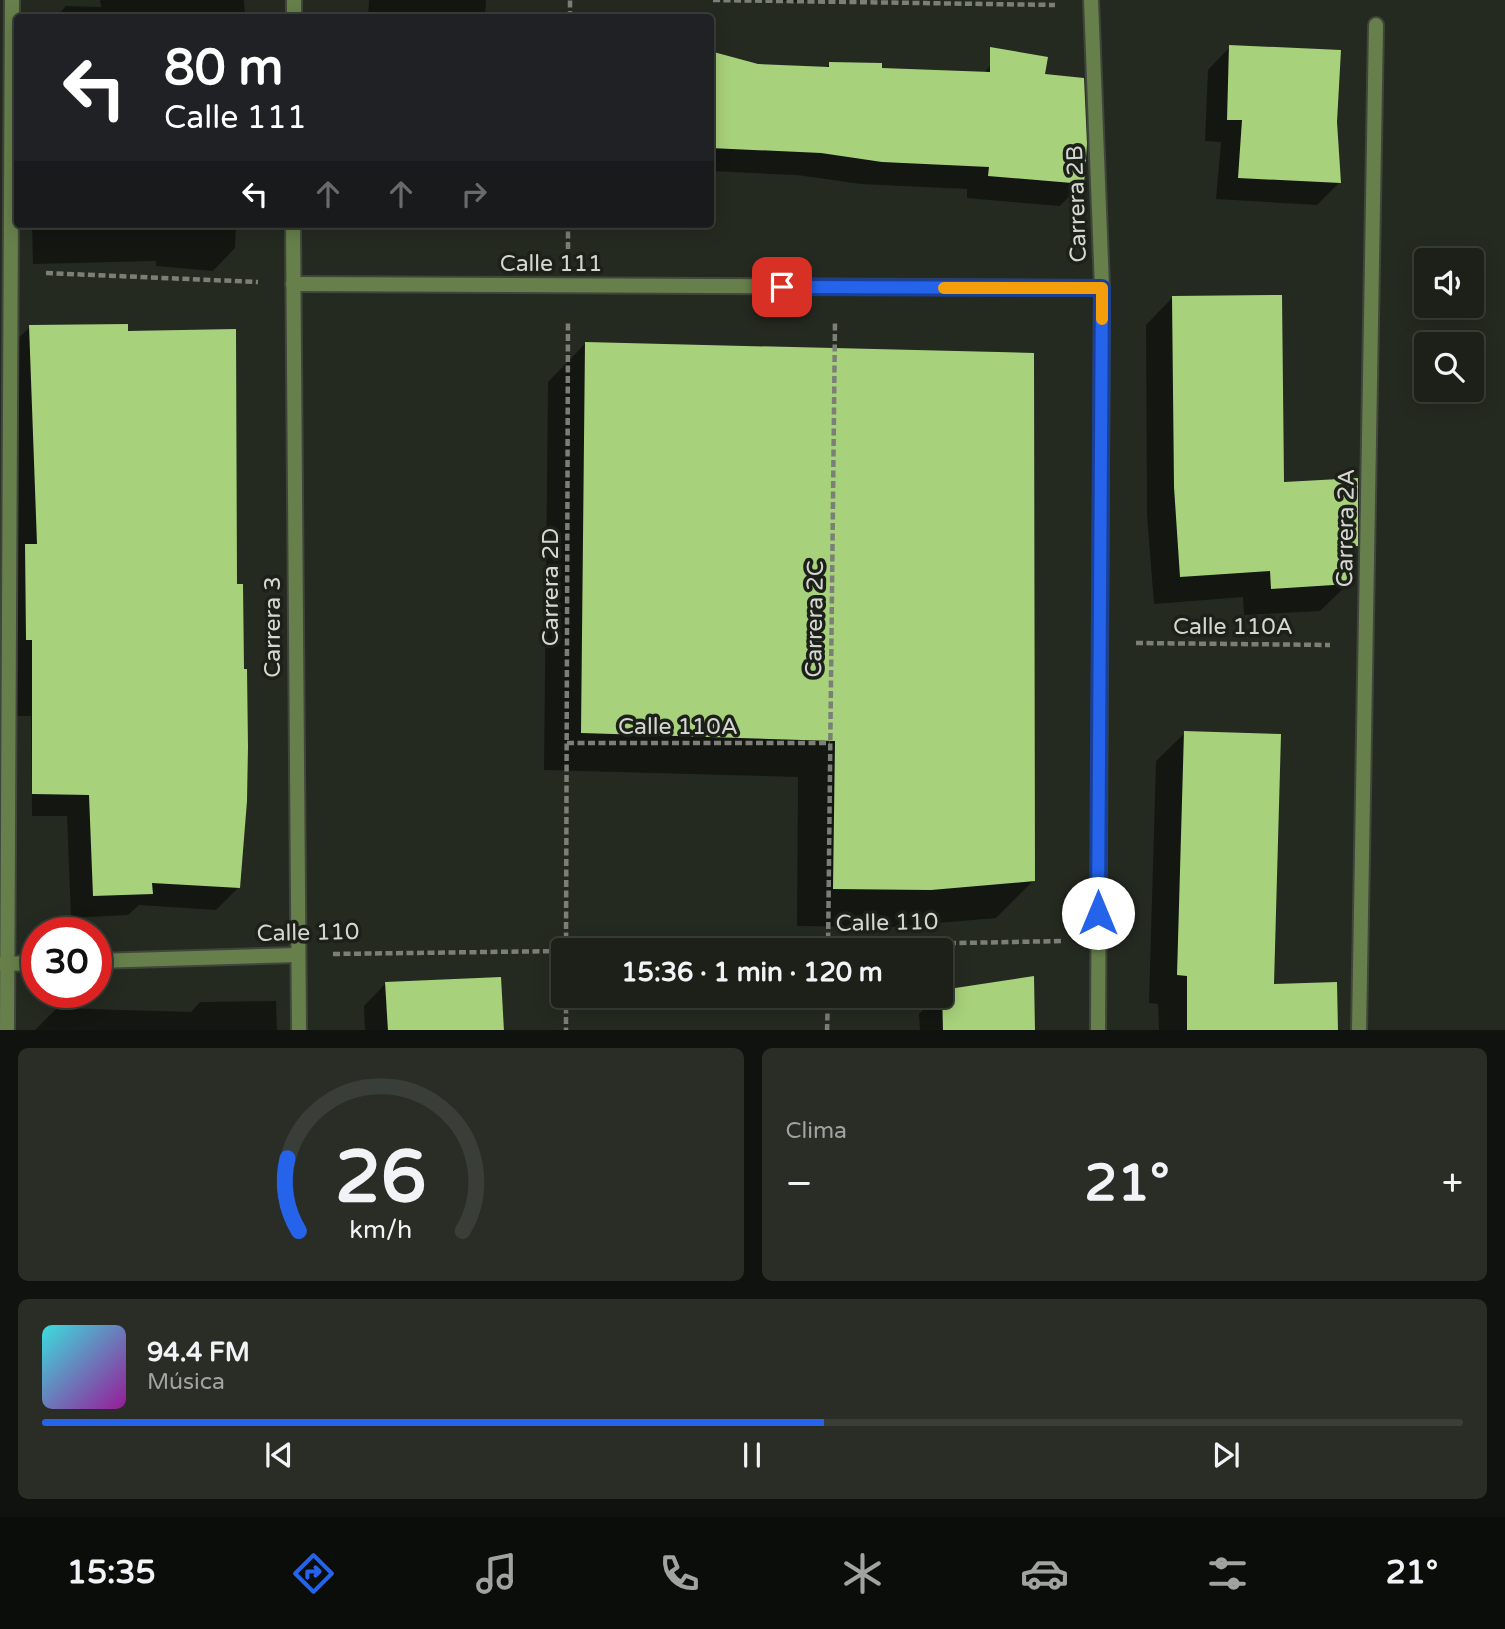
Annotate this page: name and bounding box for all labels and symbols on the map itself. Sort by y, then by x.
street label: Carrera 2B [1061,145,1093,263]
street label: Calle 111 [500,250,602,278]
pin [752,257,812,317]
street label: Carrera 2A [1331,469,1361,588]
street label: Carrera 2D [537,528,565,646]
street label: Carrera 2C [800,560,830,678]
street label: Carrera 3 [259,576,287,678]
street label: Calle 110A [1173,613,1293,641]
street label: Calle 110A [618,713,738,741]
position arrow [1061,876,1135,950]
street label: Calle 110 [835,908,939,938]
speed limit sign: 30 [21,917,112,1008]
street label: Calle 110 [256,918,360,948]

